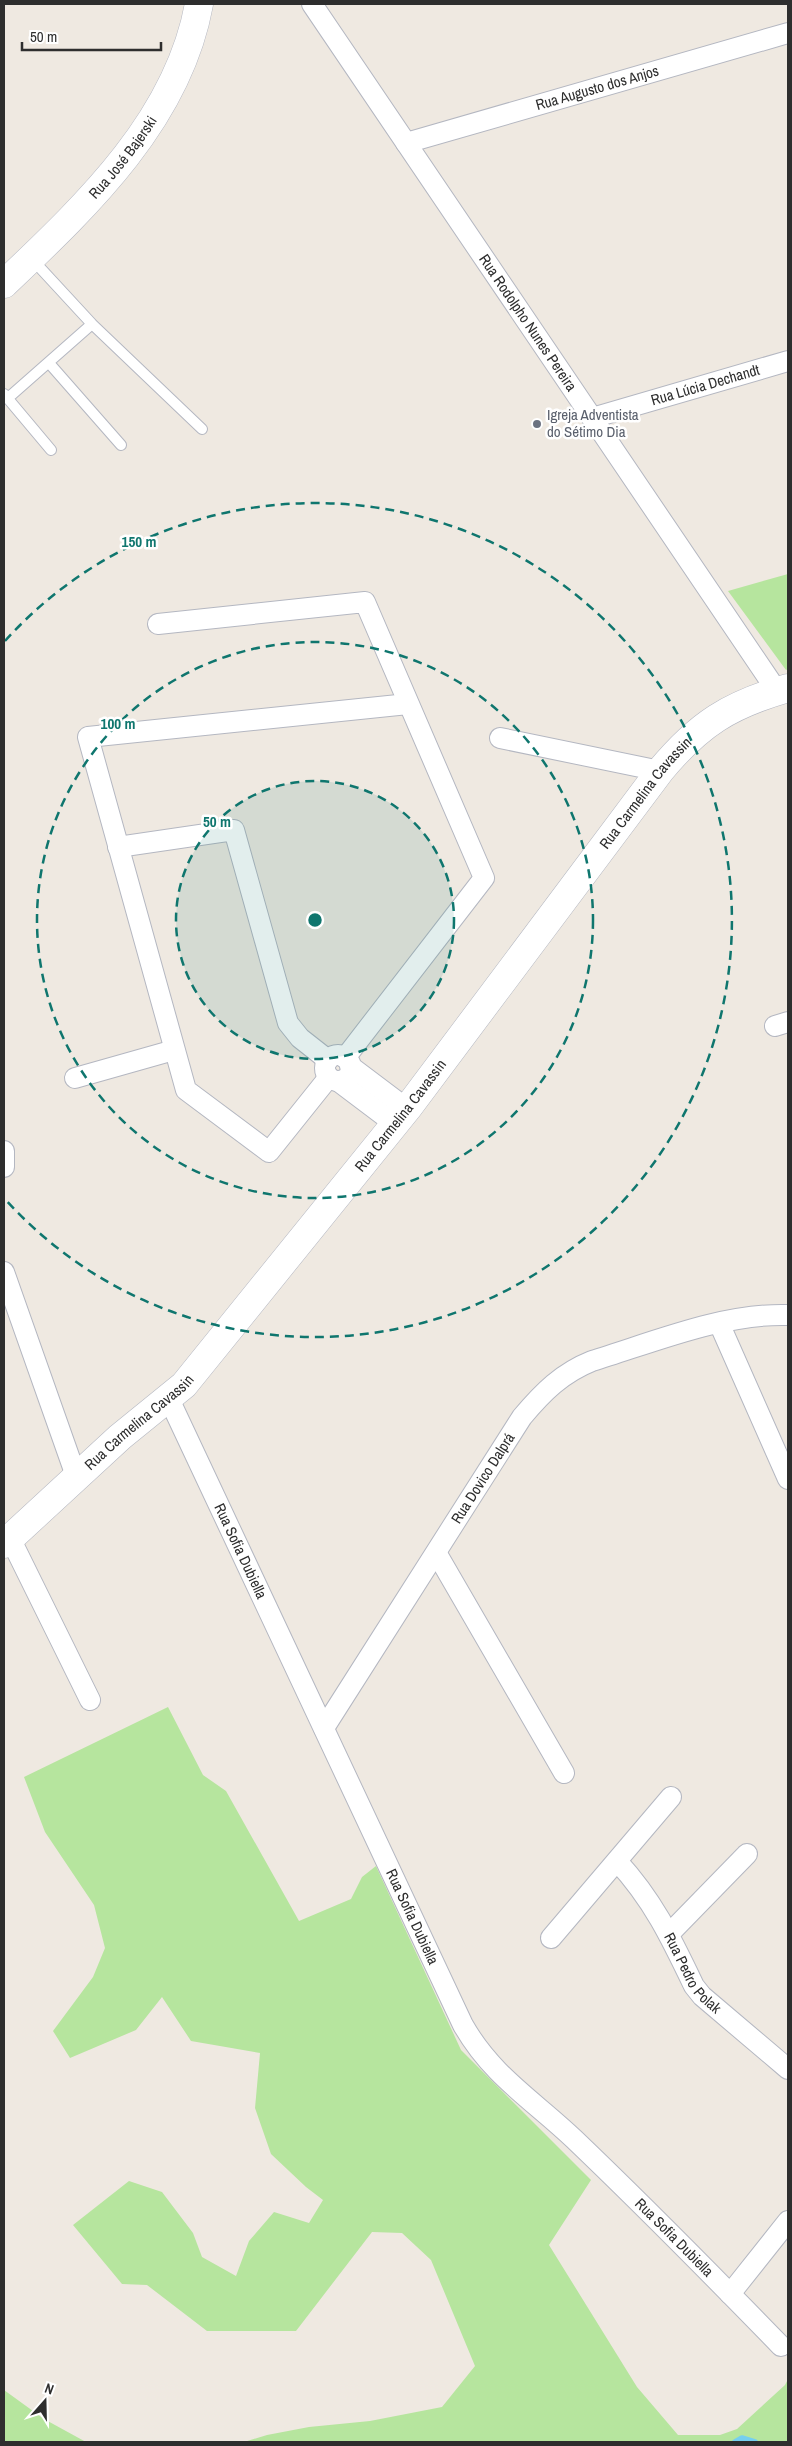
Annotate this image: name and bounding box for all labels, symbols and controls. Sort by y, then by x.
scale bar [22,20,161,52]
text: 50 m [30,26,57,47]
street label: Rua Augusto dos Anjos [533,60,661,115]
street label: Rua José Bajerski [84,112,162,203]
street label: Rua Rodolpho Nunes Pereira [474,250,582,395]
street label: Rua Lúcia Dechandt [648,359,763,410]
place label: Igreja Adventista do Sétimo Dia [547,404,639,442]
marker: Igreja Adventista do Sétimo Dia [531,418,543,430]
text: 150 m [122,531,156,552]
text: 100 m [101,713,135,734]
street label: Rua Carmelina Cavassin [594,732,696,853]
text: 50 m [203,811,231,832]
centre of rings [306,911,324,929]
street label: Rua Carmelina Cavassin [350,1055,451,1176]
street label: Rua Carmelina Cavassin [80,1370,198,1475]
street label: Rua Dovico Dalprá [446,1428,519,1528]
street label: Rua Sofia Dubiella [209,1500,272,1602]
street label: Rua Sofia Dubiella [381,1865,444,1968]
street label: Rua Pedro Polak [659,1929,727,2019]
street label: Rua Sofia Dubiella [631,2193,719,2281]
north arrow [20,2376,70,2426]
text: N [42,2379,56,2399]

